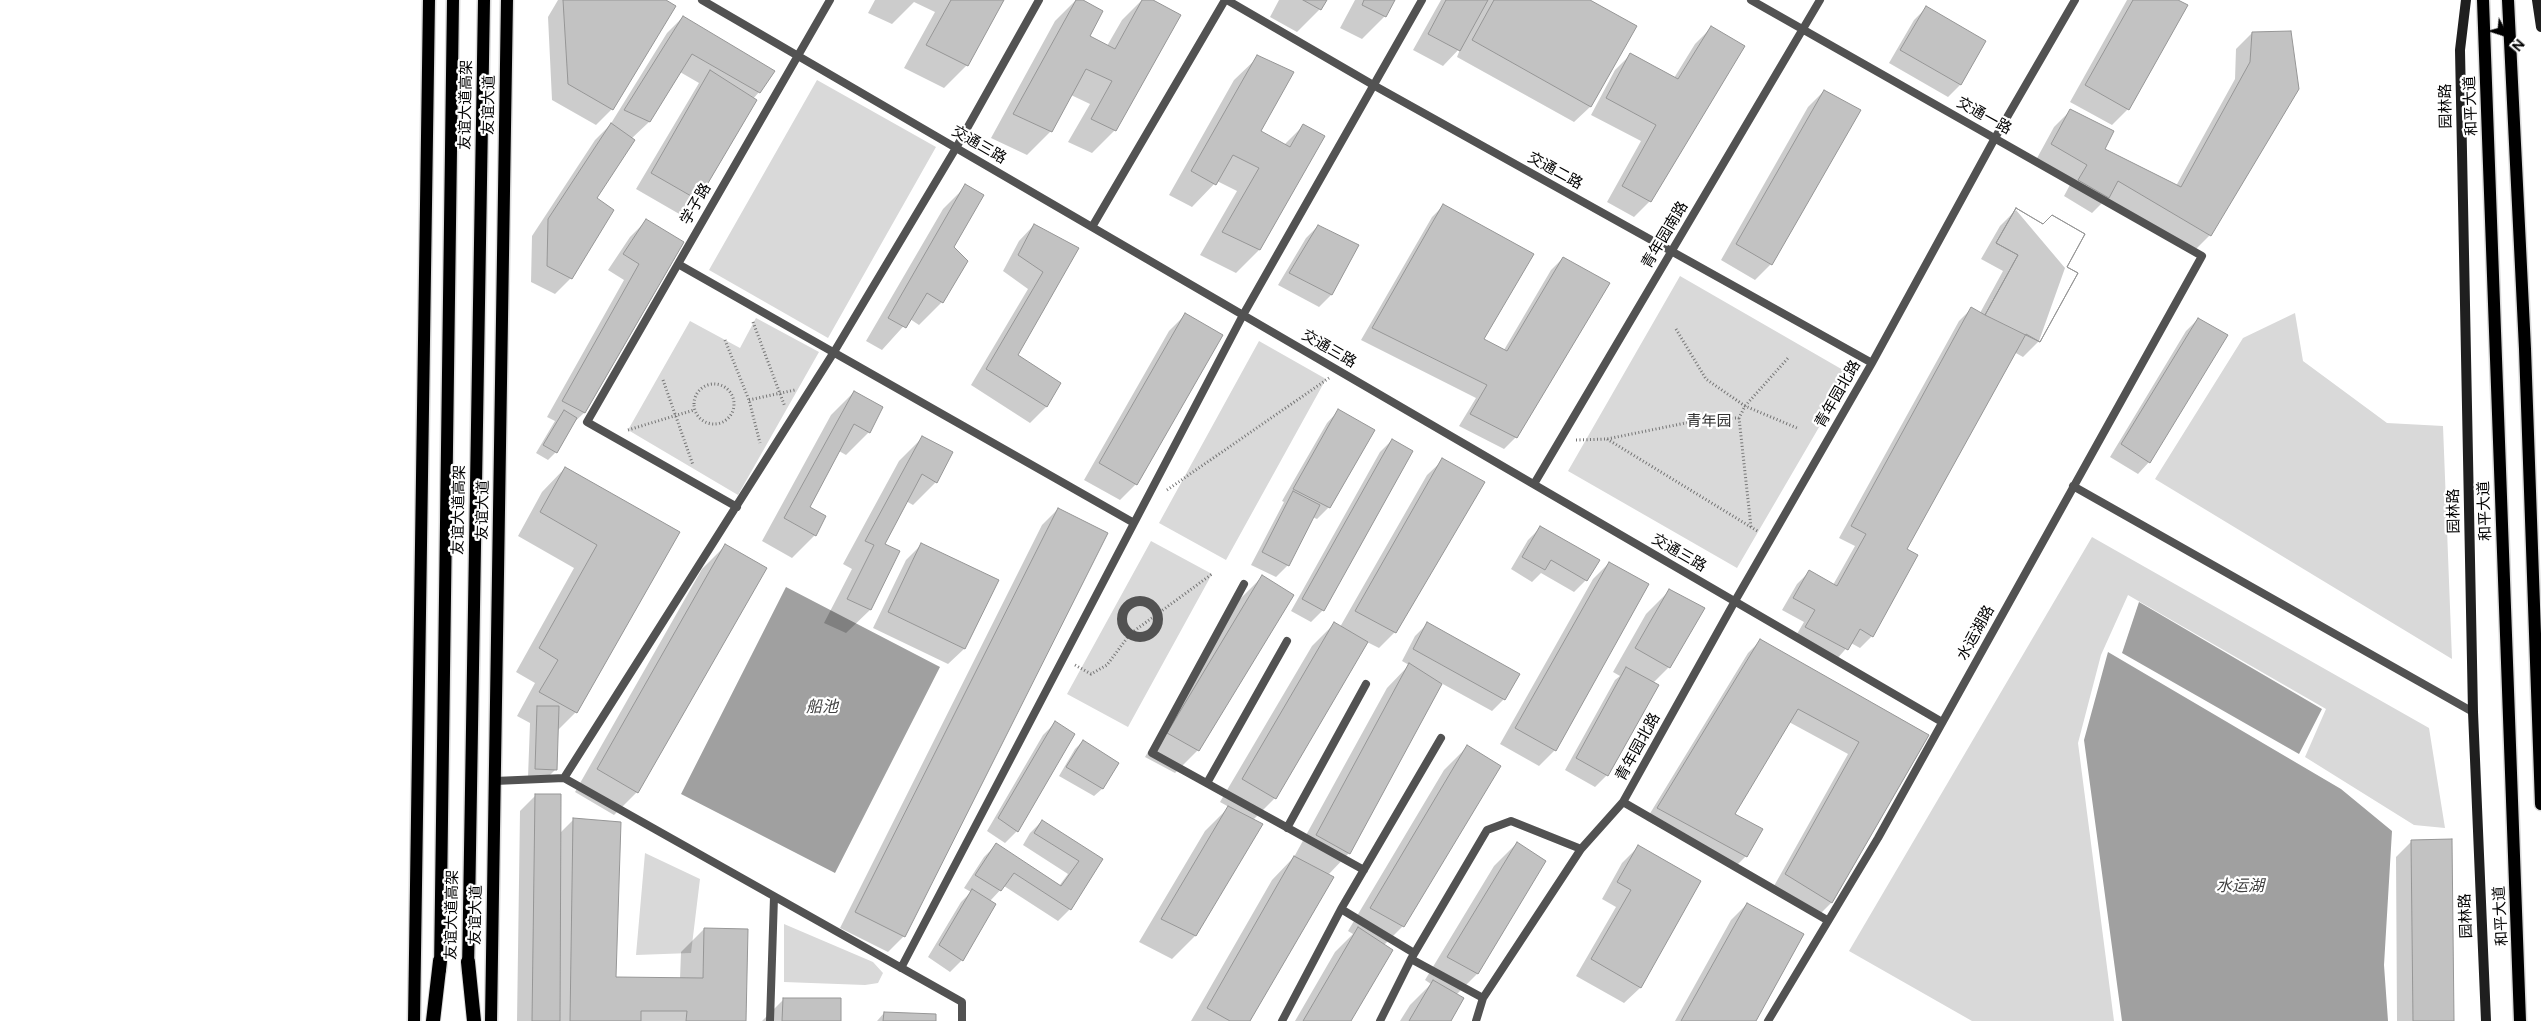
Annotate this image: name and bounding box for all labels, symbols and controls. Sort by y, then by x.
north arrow [2481,10,2531,60]
text: N [2508,35,2528,55]
street label: 友谊大道高架 [456,60,476,150]
street label: 友谊大道 [479,75,499,135]
street label: 和平大道 [2461,76,2481,136]
street label: 园林路 [2437,83,2455,129]
street label: 交通一路 [1953,94,2015,138]
street label: 交通三路 [949,122,1009,168]
street label: 交通二路 [1524,149,1586,193]
street label: 学子路 [677,180,715,228]
street label: 青年园南路 [1638,198,1692,272]
street label: 交通三路 [1299,326,1359,372]
street label: 青年园北路 [1811,357,1865,431]
park label: 青年园 [1687,413,1731,431]
street label: 友谊大道高架 [449,465,469,555]
street label: 友谊大道 [473,480,493,540]
street label: 和平大道 [2475,481,2495,541]
street label: 园林路 [2445,488,2463,534]
street label: 交通三路 [1649,530,1709,576]
street label: 水运湖路 [1954,602,1998,664]
water label: 船池 [806,697,838,717]
street label: 青年园北路 [1612,710,1664,784]
street label: 友谊大道高架 [442,870,462,960]
water label: 水运湖 [2216,876,2264,896]
street label: 友谊大道 [466,885,486,945]
street label: 和平大道 [2490,886,2512,946]
street label: 园林路 [2456,893,2476,939]

